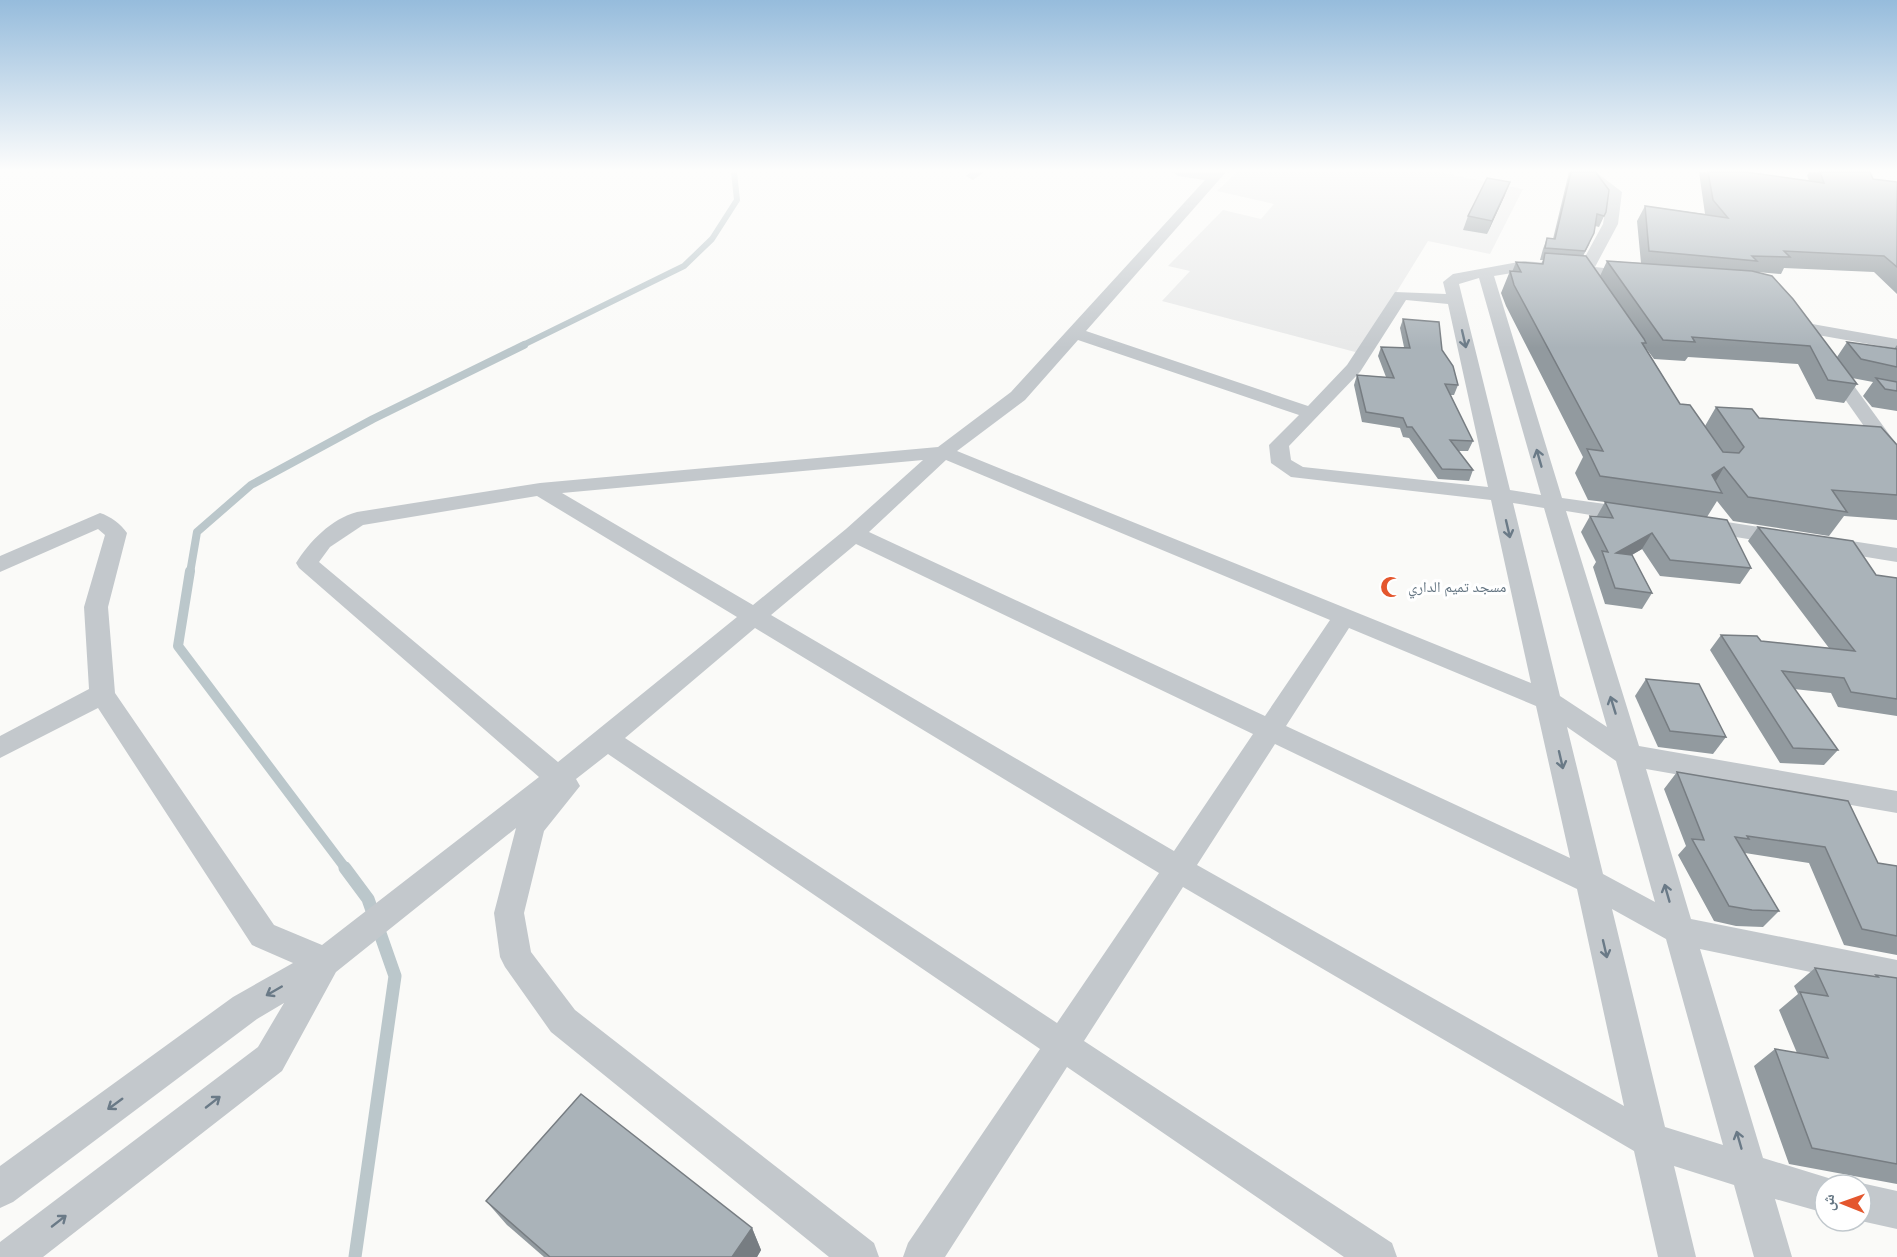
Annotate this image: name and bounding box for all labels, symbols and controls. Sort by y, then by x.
one-way arrow [1458,329,1470,348]
one-way arrow [1533,449,1544,468]
one-way arrow [1502,519,1514,538]
mosque icon: مسجد تميم الداري [1379,575,1403,599]
place label: مسجد تميم الداري [1408,578,1507,599]
one-way arrow [1607,696,1618,715]
one-way arrow [1556,750,1568,769]
one-way arrow [1661,884,1672,903]
one-way arrow [1600,940,1612,959]
one-way arrow [266,986,283,998]
one-way arrow [205,1096,221,1109]
one-way arrow [108,1098,124,1110]
one-way arrow [1733,1131,1744,1150]
north arrow [1813,1173,1873,1233]
text: ش [1819,1194,1838,1211]
one-way arrow [50,1215,66,1228]

